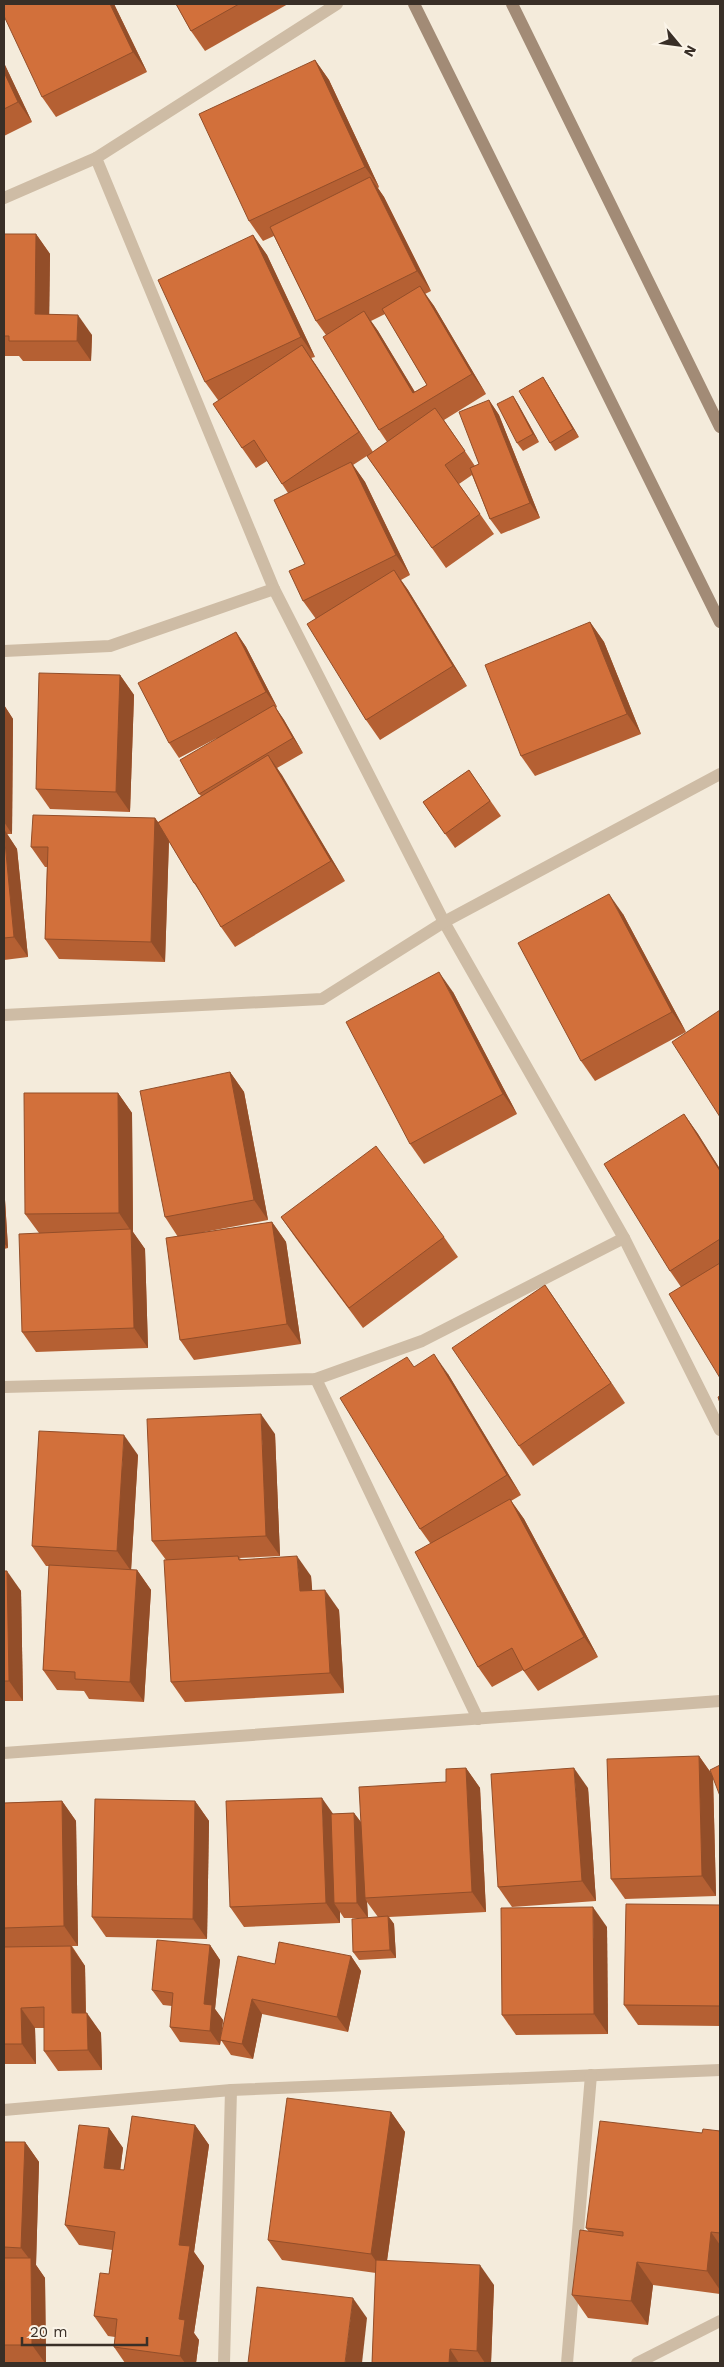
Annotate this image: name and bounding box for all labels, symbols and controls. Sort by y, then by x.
north arrow [654,20,704,70]
text: N [681,43,700,60]
scale bar [22,2314,148,2346]
text: 20 m [30,2323,68,2341]

